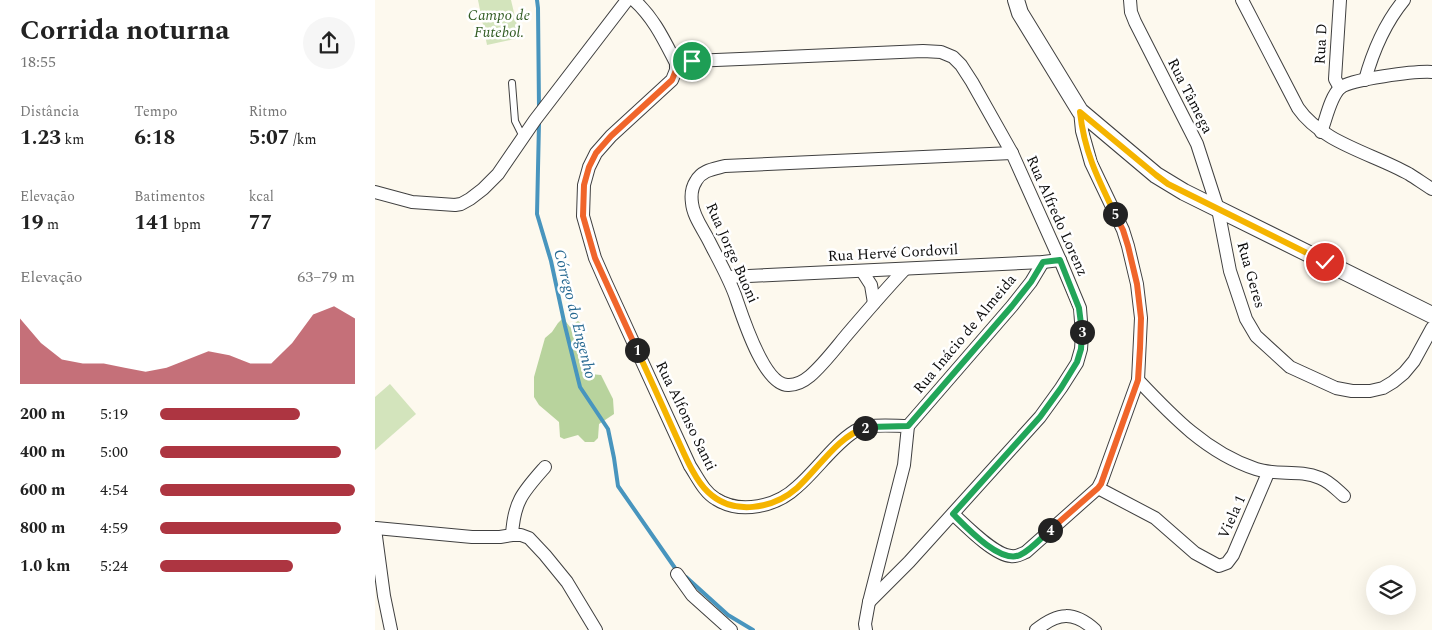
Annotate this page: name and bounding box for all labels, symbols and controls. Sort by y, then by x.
park label: Campo de Futebol. [468,4,530,44]
text: Corrida noturna [20,9,230,52]
button: share [303,17,355,69]
street label: Rua D [1308,23,1334,65]
pin [671,40,713,82]
icon: arrive [678,47,706,75]
text: 18:55 [20,50,56,74]
street label: Rua Tâmega [1161,54,1219,138]
text: Distância [20,101,79,122]
text: Tempo [134,101,177,122]
text: Ritmo [249,101,287,122]
text: 1.23 [20,122,61,154]
text: 6:18 [134,122,175,154]
text: 5:07 [249,122,290,154]
text: km [61,129,84,150]
text: /km [290,129,317,150]
street label: Rua Alfredo Lorenz [1020,152,1094,280]
text: Elevação [20,186,75,207]
text: Batimentos [134,186,205,207]
text: kcal [249,186,274,207]
street label: Rua Jorge Buoni [700,199,764,307]
pin: 5 [1103,202,1127,226]
text: 5 [1112,204,1119,225]
text: 19 [20,207,44,239]
text: 141 [134,207,170,239]
text: 77 [249,207,272,239]
text: m [44,214,59,235]
text: bpm [170,214,201,235]
street label: Rua Hervé Cordovil [827,238,959,268]
street label: Rua Geres [1231,239,1271,311]
pin [1304,241,1346,283]
water label: Córrego do Engenho [547,247,603,381]
icon: check [1311,248,1339,276]
text: Elevação [20,265,83,289]
text: 63–79 m [297,265,355,289]
street label: Rua Inácio de Almeida [908,268,1023,399]
pin: 3 [1069,320,1095,344]
text: 3 [1079,322,1086,343]
pin: 1 [625,338,649,362]
text: 1 [634,340,641,361]
street label: Rua Alfonso Santi [649,357,723,475]
text: 200 m [20,402,65,426]
text: 5:19 [100,402,128,426]
pin: 2 [853,416,877,440]
text: 2 [862,418,869,439]
text: 400 m [20,440,65,464]
text: 5:00 [100,440,128,464]
text: 600 m [20,478,65,502]
text: 4:54 [100,478,128,502]
street label: Viela 1 [1212,491,1252,543]
text: 800 m [20,516,65,540]
text: 4:59 [100,516,128,540]
pin: 4 [1037,518,1063,542]
text: 4 [1047,520,1054,541]
text: 1.0 km [20,554,70,578]
text: 5:24 [100,554,128,578]
map controls [1366,565,1416,615]
button: layers [1366,565,1416,615]

